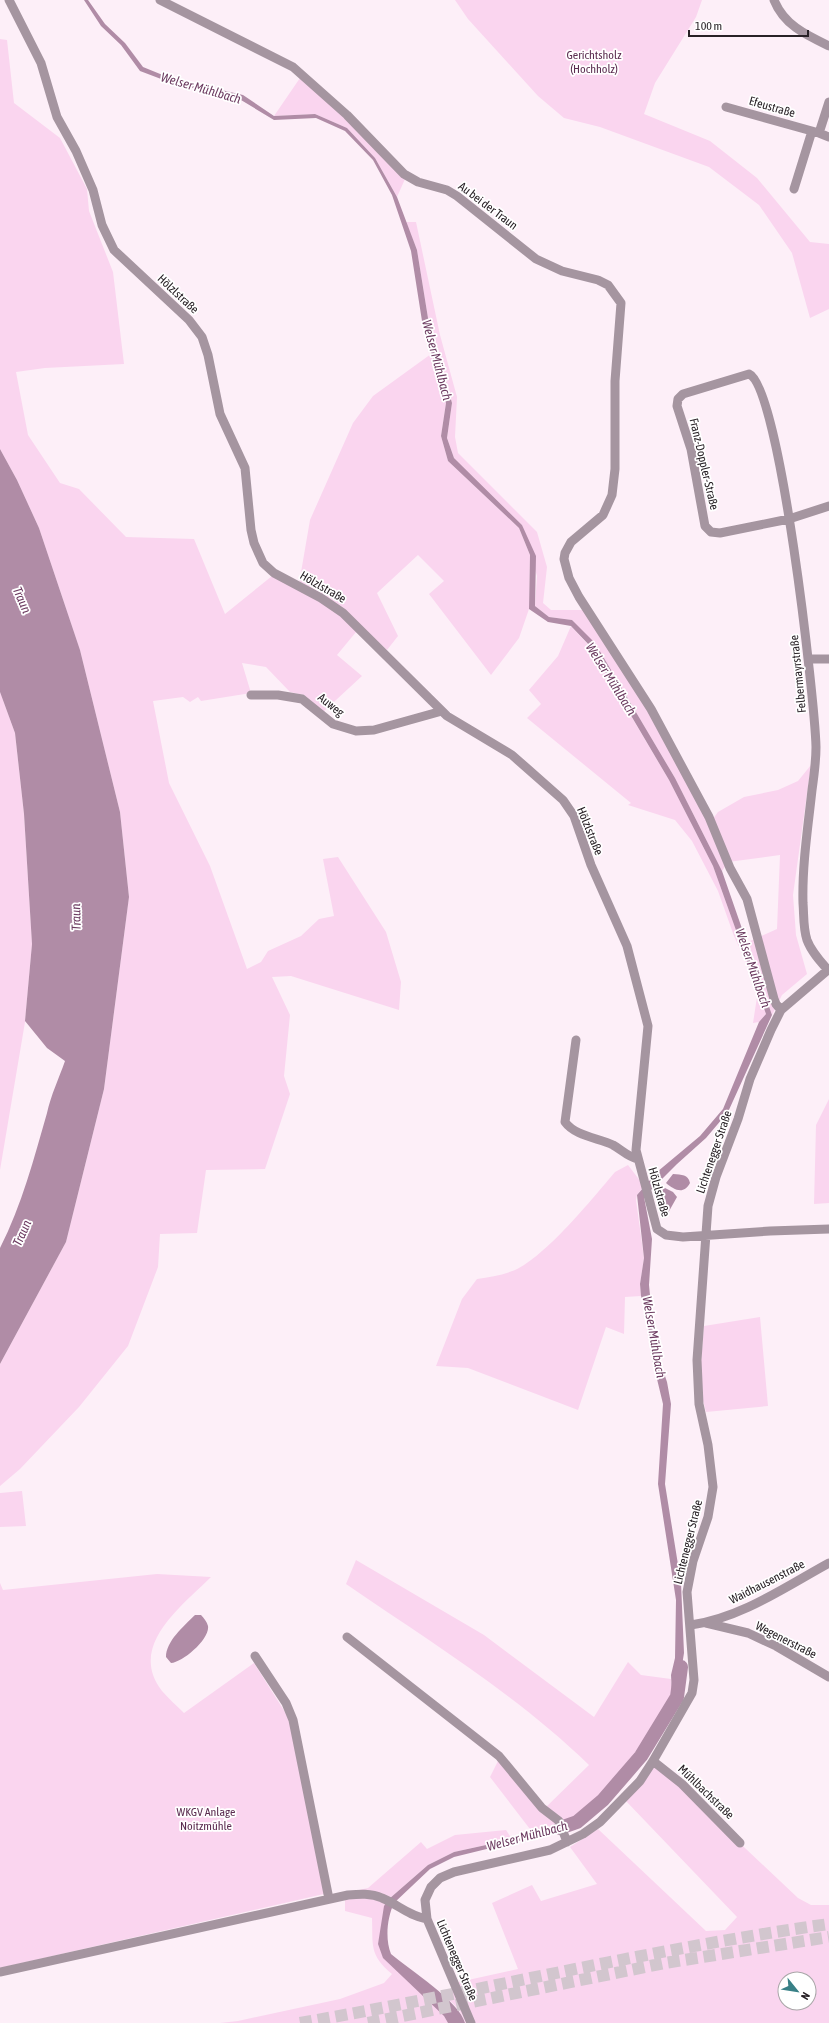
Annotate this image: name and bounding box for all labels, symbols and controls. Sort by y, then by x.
scale bar [689,12,808,38]
text: 100 m [695,19,722,33]
park label: Gerichtsholz (Hochholz) [566,48,622,76]
water label: Welser Mühlbach [159,69,243,107]
street label: Efeustraße [747,94,797,120]
street label: Au bei der Traun [456,179,520,233]
street label: Hölzlstraße [155,272,201,316]
water label: Welser Mühlbach [419,318,455,402]
street label: Franz-Doppler-Straße [687,417,721,511]
street label: Hölzlstraße [297,568,349,606]
water label: Traun [10,585,34,616]
street label: Felbermayrstraße [787,634,809,714]
water label: Welser Mühlbach [583,640,640,719]
street label: Auweg [315,690,348,720]
street label: Hölzlstraße [574,805,606,857]
water label: Traun [68,903,84,931]
water label: Welser Mühlbach [732,927,774,1010]
street label: Lichtenegger Straße [693,1109,735,1195]
street label: Hölzlstraße [645,1166,673,1218]
water label: Traun [10,1217,35,1248]
water label: Welser Mühlbach [639,1295,669,1380]
street label: Lichtenegger Straße [671,1498,705,1586]
street label: Waidhausenstraße [727,1557,807,1607]
street label: Wegenerstraße [753,1619,819,1661]
street label: Mühlbachstraße [675,1762,737,1822]
park label: WKGV Anlage Noitzmühle [177,1805,235,1833]
water label: Welser Mühlbach [485,1818,569,1854]
street label: Lichtenegger Straße [434,1917,480,2003]
north arrow [777,1971,817,2011]
text: N [799,1990,812,2002]

